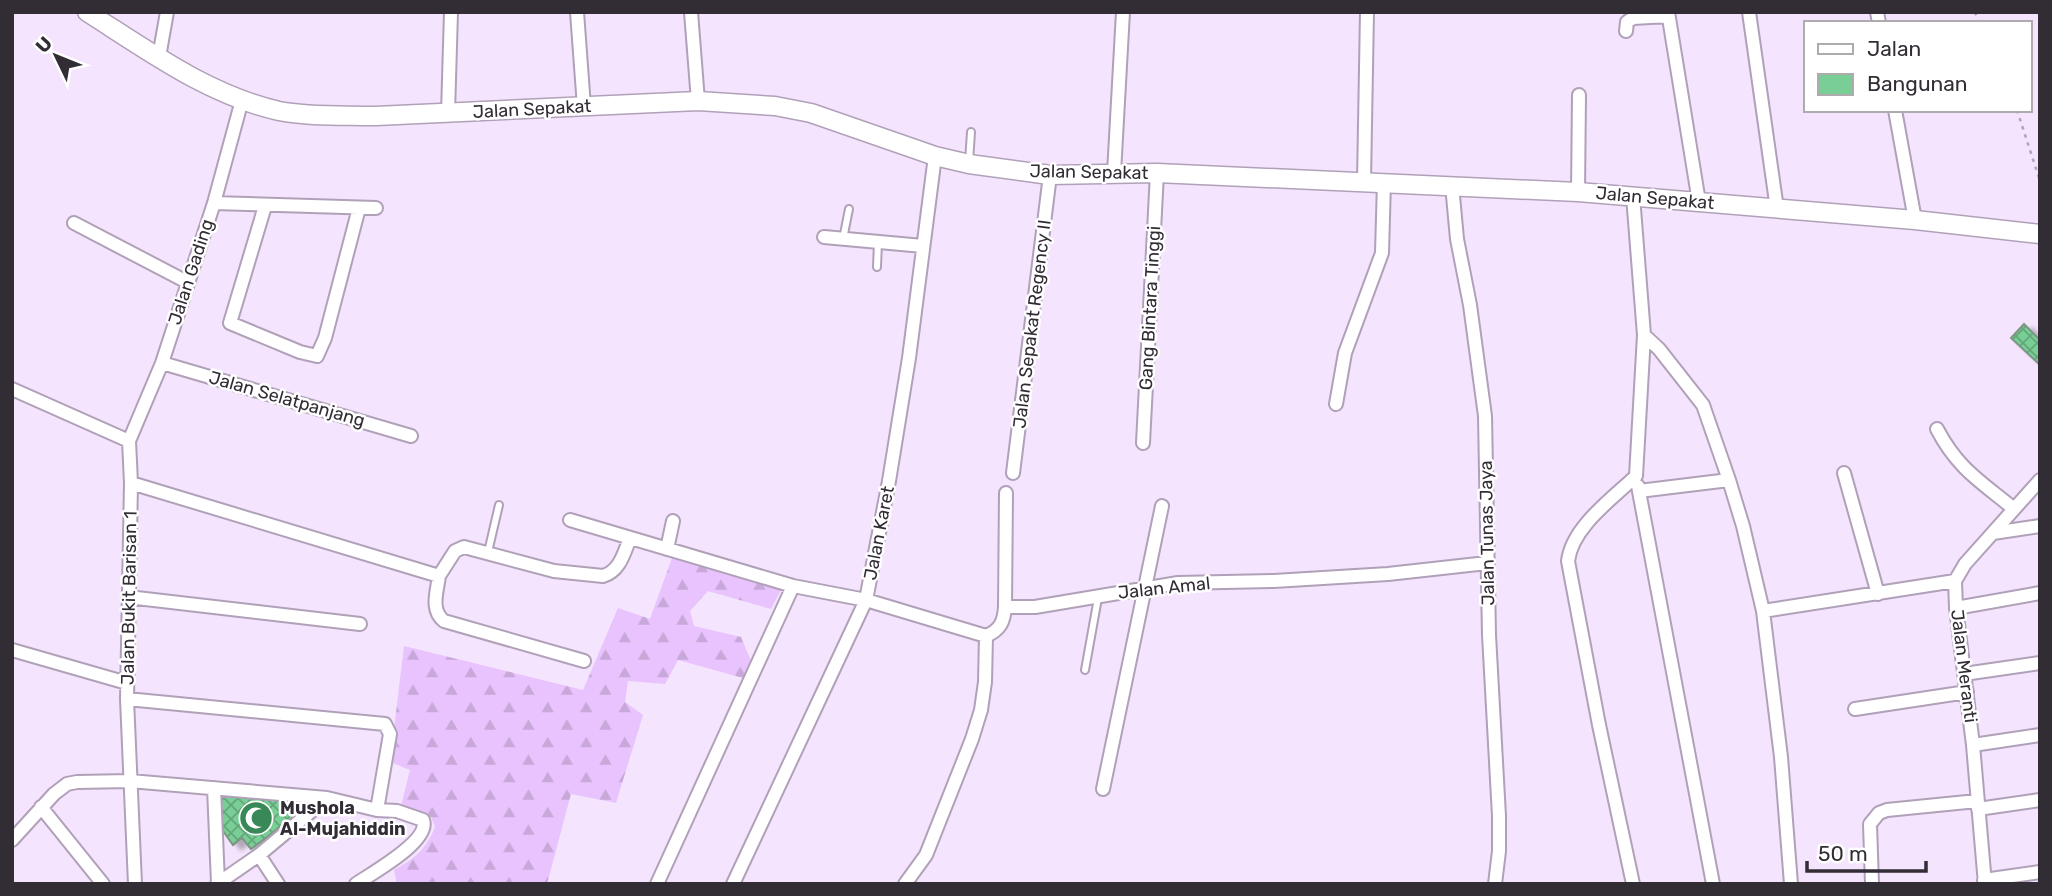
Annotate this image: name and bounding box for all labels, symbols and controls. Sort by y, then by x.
north arrow [21,21,91,91]
legend [1804,21,2031,112]
text: U [31,32,57,58]
text: Jalan [1867,36,1921,61]
text: Bangunan [1867,71,1968,96]
street label: Jalan Sepakat [472,95,592,123]
street label: Jalan Sepakat [1029,160,1149,184]
street label: Jalan Sepakat [1595,182,1715,214]
street label: Jalan Gading [164,216,218,328]
street label: Jalan Sepakat Regency II [1008,218,1056,430]
street label: Gang Bintara Tinggi [1135,225,1165,391]
street label: Jalan Selatpanjang [206,366,368,432]
street label: Jalan Tunas Jaya [1475,460,1499,606]
street label: Jalan Karet [859,484,899,582]
street label: Jalan Bukit Barisan 1 [116,511,142,685]
street label: Jalan Amal [1117,572,1211,604]
street label: Jalan Meranti [1946,608,1982,724]
place label: Mushola Al-Mujahiddin [280,797,406,840]
mosque icon: Mushola Al-Mujahiddin [237,799,275,837]
scale bar [1807,830,1926,874]
text: 50 m [1818,841,1868,866]

